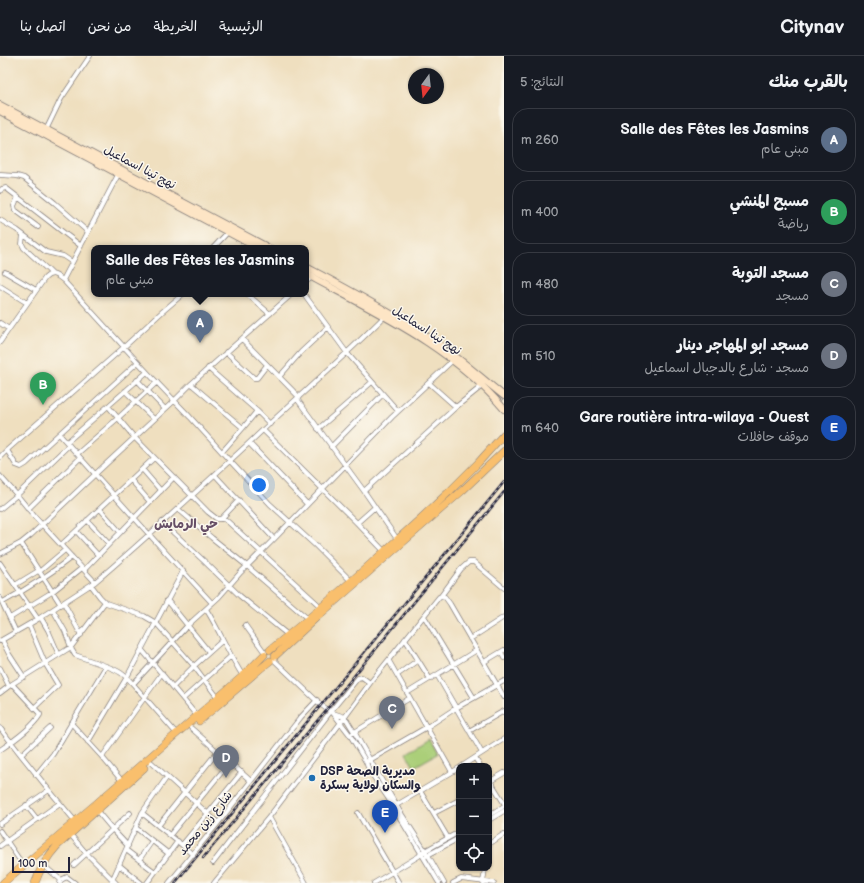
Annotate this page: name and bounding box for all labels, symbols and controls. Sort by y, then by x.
text: Citynav [780,16,844,39]
text: اتصل بنا [20,18,66,35]
text: من نحن [88,18,131,35]
text: الخريطة [153,18,197,35]
text: الرئيسية [219,18,263,35]
north arrow [408,68,444,104]
text: بالقرب منك [769,72,848,92]
text: النتائج: 5 [520,74,564,90]
text: Salle des Fêtes les Jasmins [620,120,809,139]
text: 260 m [521,132,559,148]
text: A [830,132,838,148]
text: مبنى عام [761,141,809,157]
street label: نهج تينا اسماعيل [101,142,179,194]
text: مسبح المنشي [730,192,809,211]
text: 400 m [521,204,559,220]
text: B [829,204,839,220]
text: رياضة [778,216,809,232]
popup [91,245,309,297]
text: Salle des Fêtes les Jasmins [106,251,294,270]
text: مسجد التوبة [732,264,809,283]
text: مبنى عام [106,272,154,288]
text: 480 m [521,276,558,292]
text: C [829,276,839,292]
text: مسجد [776,288,809,304]
street label: نهج تينا اسماعيل [389,302,464,359]
pin: A [187,310,213,343]
text: مسجد ابو المهاجر دينار [677,336,809,355]
text: 510 m [521,348,555,364]
text: D [829,348,839,364]
text: مسجد · شارع بالدجبال اسماعيل [644,360,809,376]
pin: B [30,372,56,405]
text: Gare routière intra-wilaya - Ouest [579,408,809,427]
text: 640 m [521,420,559,436]
text: E [830,420,838,436]
text: موقف حافلات [737,429,809,445]
your location [249,475,269,495]
district label: حي الرمايش [154,516,218,536]
pin: C [379,696,405,729]
pin: D [213,745,239,778]
map controls [456,763,492,871]
button: + [456,763,492,799]
place label: DSP مديرية الصحة والسكان لولاية بسكرة [320,764,421,793]
marker: DSP مديرية الصحة والسكان لولاية بسكرة [307,773,317,783]
street label: شارع زين محمد [175,788,237,859]
button: − [456,799,492,835]
pin: E [372,800,398,833]
button: locate [456,835,492,871]
scale bar [12,855,70,874]
text: 100 m [18,857,47,870]

